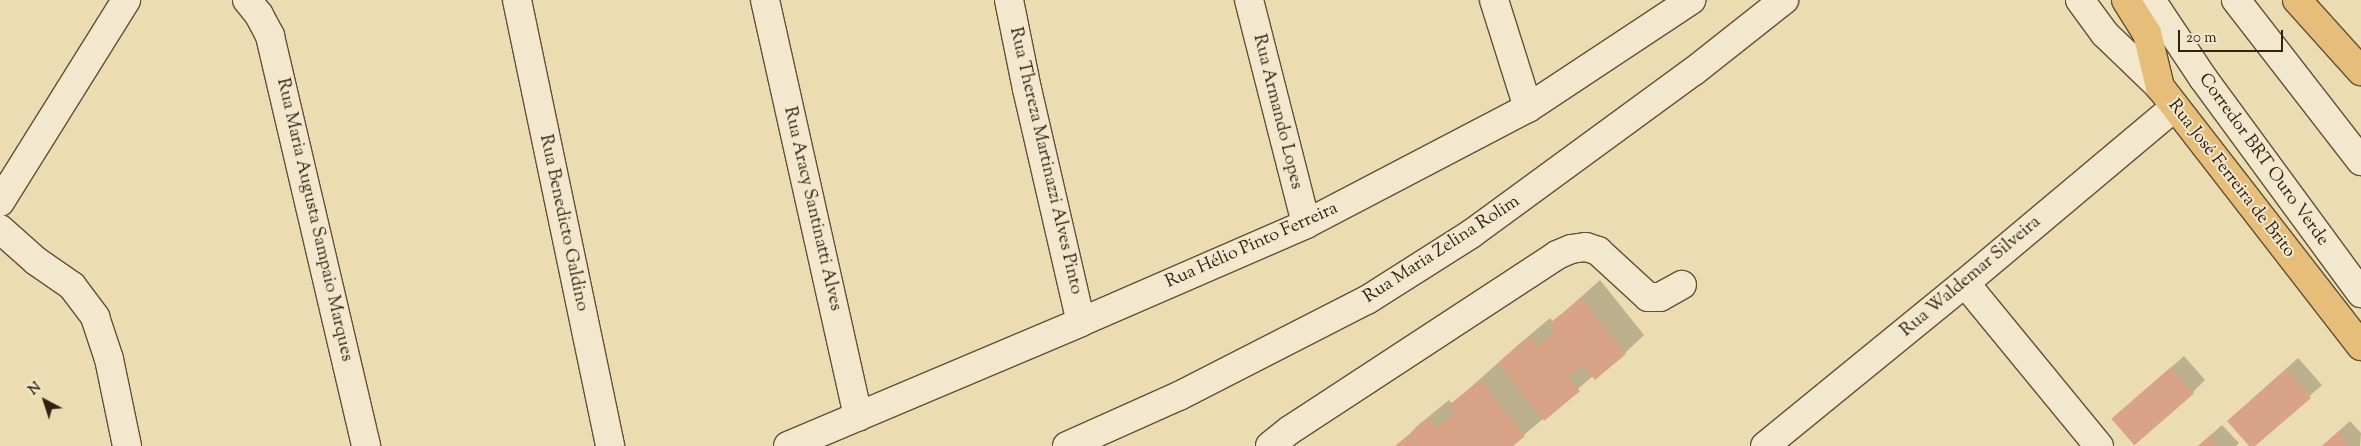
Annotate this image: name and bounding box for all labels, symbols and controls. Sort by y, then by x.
scale bar [2181,20,2286,52]
street label: Rua Thereza Martinazzi Alves Pinto [1004,25,1086,297]
text: 20 m [2186,28,2217,49]
street label: Rua Armando Lopes [1247,32,1307,192]
street label: Corredor BRT Ouro Verde [2193,70,2333,250]
street label: Rua Maria Augusta Sampaio Marques [271,76,357,364]
street label: Rua José Ferreira de Brito [2163,96,2299,262]
street label: Rua Aracy Santinatti Alves [778,105,846,313]
street label: Rua Benedicto Galdino [534,133,592,313]
street label: Rua Maria Zelina Rolim [1360,191,1524,309]
street label: Rua Hélio Pinto Ferreira [1162,198,1342,294]
street label: Rua Waldemar Silveira [1896,212,2046,342]
north arrow [20,376,70,426]
text: N [25,378,46,401]

